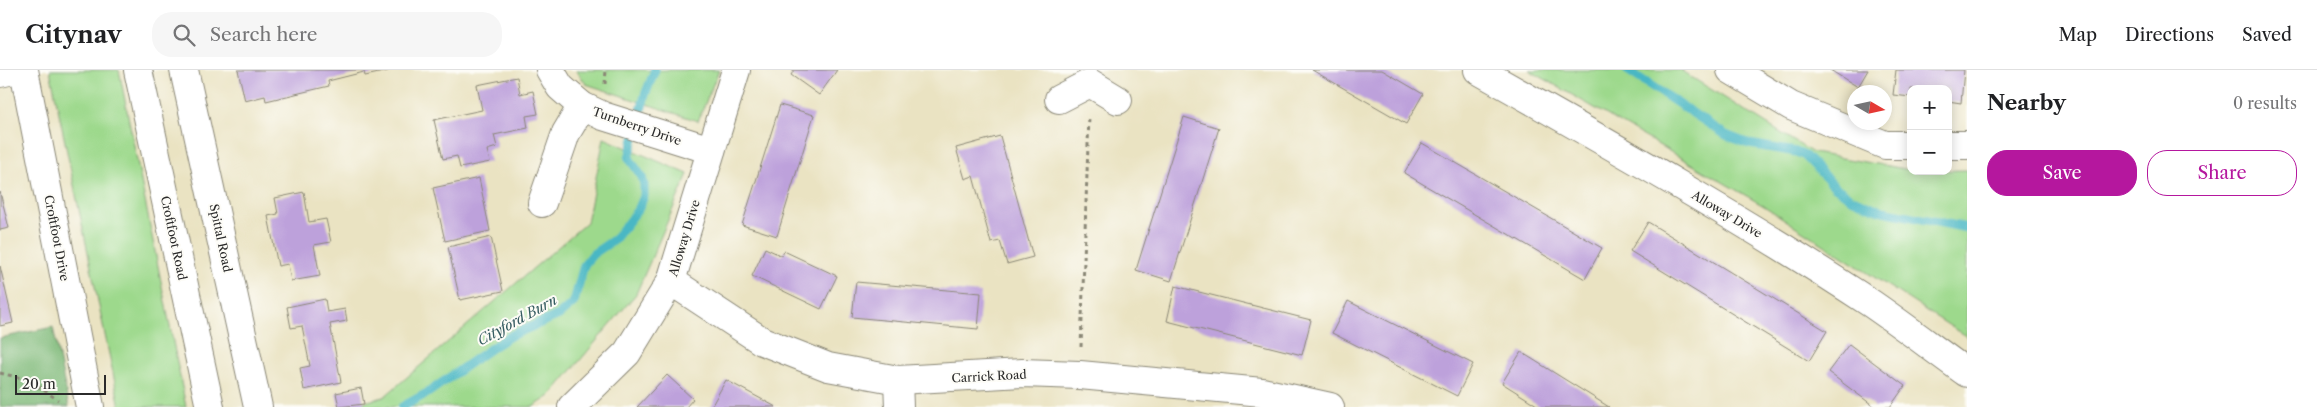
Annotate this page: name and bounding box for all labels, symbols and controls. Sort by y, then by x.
search box [152,12,502,57]
text: Citynav [25,20,122,49]
icon: search [170,21,198,49]
text: Search here [210,23,317,46]
text: Map [2058,24,2097,46]
text: Directions [2125,24,2214,46]
text: Saved [2242,24,2292,46]
north arrow [1847,85,1892,130]
map controls [1907,85,1952,175]
button: + [1907,85,1952,130]
text: Nearby [1987,90,2066,115]
text: 0 results [2233,93,2297,113]
street label: Turnberry Drive [590,104,684,148]
button: − [1907,130,1952,175]
button: Save [1987,150,2137,196]
button: Share [2147,150,2297,196]
street label: Alloway Drive [1688,187,1765,241]
street label: Croftfoot Drive [41,194,73,283]
street label: Croftfoot Road [158,195,190,282]
street label: Alloway Drive [665,198,703,279]
street label: Spittal Road [206,202,236,274]
water label: Cityford Burn [474,291,560,349]
street label: Carrick Road [951,367,1028,385]
scale bar [15,372,106,395]
text: 20 m [22,375,56,393]

